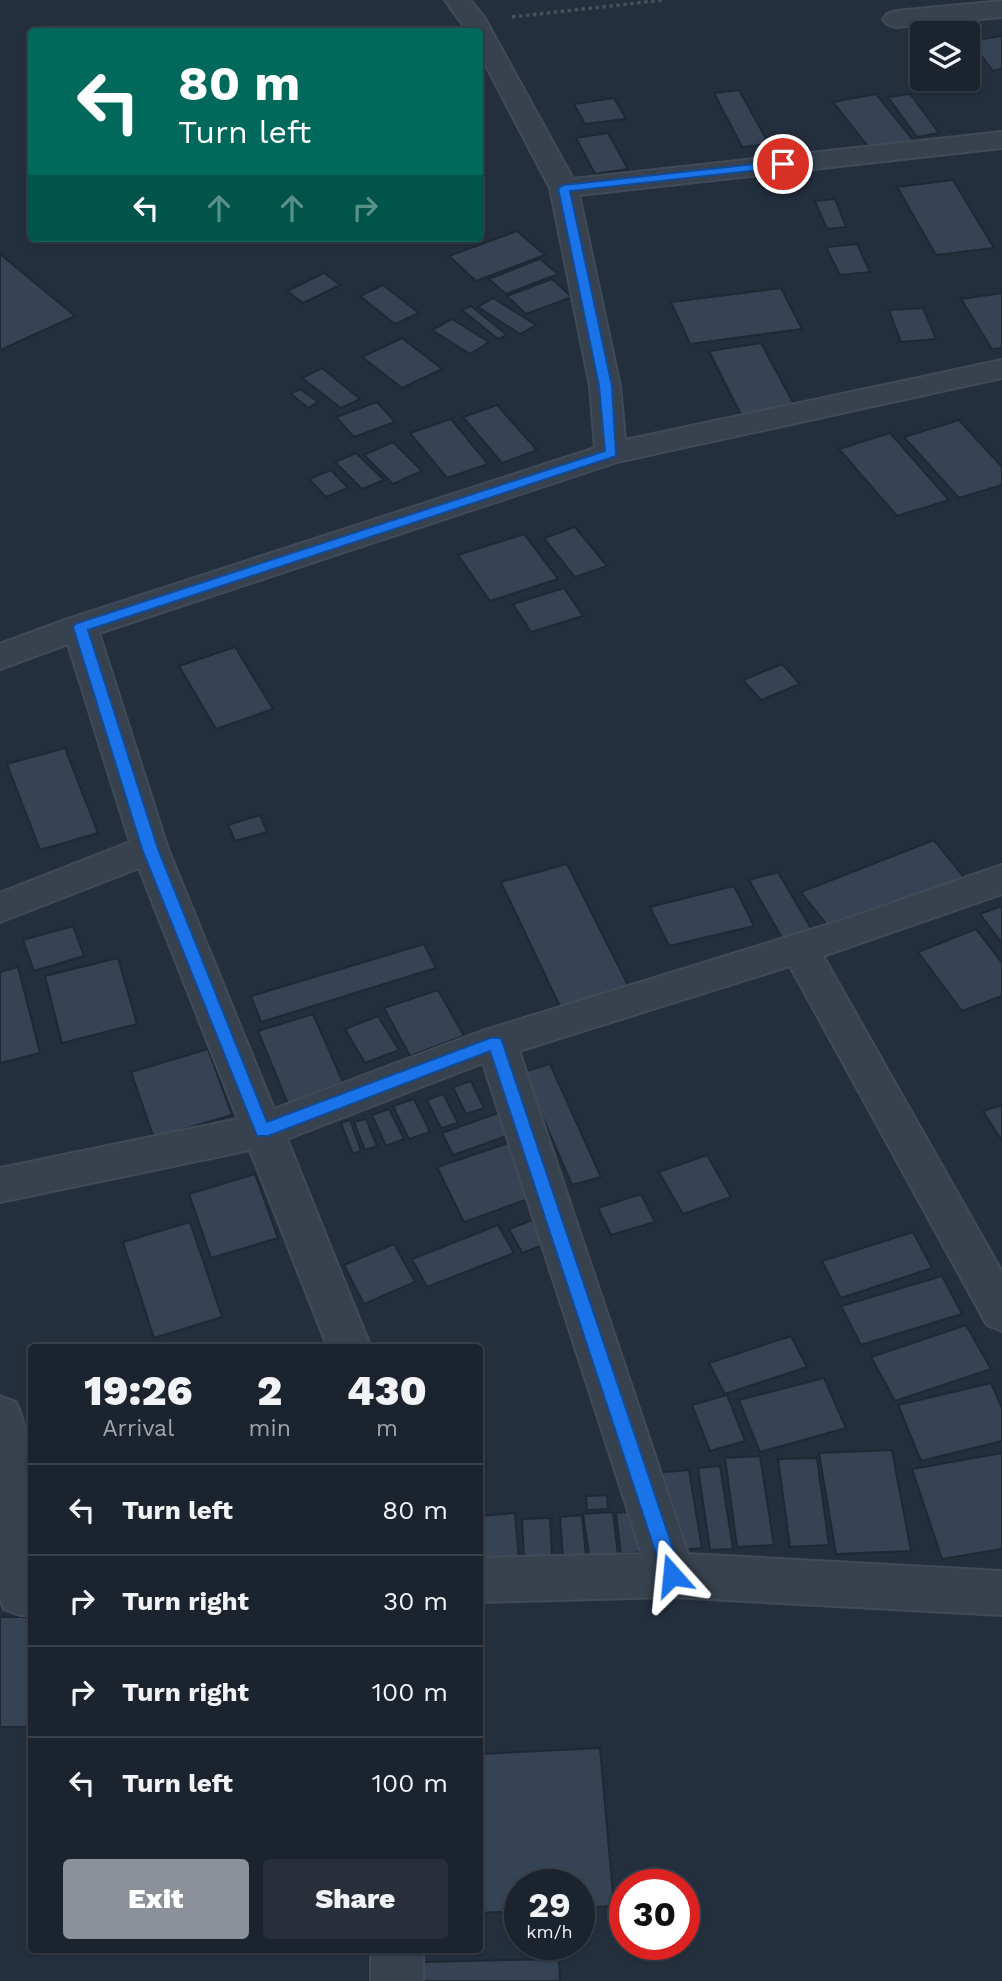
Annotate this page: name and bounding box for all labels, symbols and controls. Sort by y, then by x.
map controls [910,21,980,91]
button: layers [910,21,980,91]
text: 80 m [178,54,300,112]
icon: left [63,56,154,147]
text: Turn left [178,113,311,151]
pin [753,134,813,194]
icon: arrive [764,145,802,183]
icon: left [127,189,165,227]
icon: ahead [200,189,238,227]
icon: ahead [273,189,311,227]
icon: right [346,189,384,227]
text: 19:26 [84,1366,193,1415]
text: 2 [257,1366,282,1415]
text: 430 [347,1366,427,1415]
text: Arrival [102,1415,174,1442]
text: min [249,1415,291,1442]
text: m [376,1415,398,1442]
icon: left [63,1491,101,1529]
text: Turn left [122,1495,233,1525]
text: 80 m [382,1495,448,1525]
position arrow [635,1538,709,1612]
icon: right [63,1582,101,1620]
text: Turn right [122,1586,249,1616]
text: 30 m [383,1586,448,1616]
icon: right [63,1673,101,1711]
text: Turn right [122,1677,249,1707]
text: 100 m [372,1677,448,1707]
icon: left [63,1764,101,1802]
text: Turn left [122,1768,233,1798]
text: 100 m [372,1768,448,1798]
button: Exit [63,1859,249,1939]
button: Share [263,1859,448,1939]
speed limit sign: 30 [609,1869,700,1960]
text: 29 [528,1884,571,1926]
text: km/h [526,1921,573,1942]

